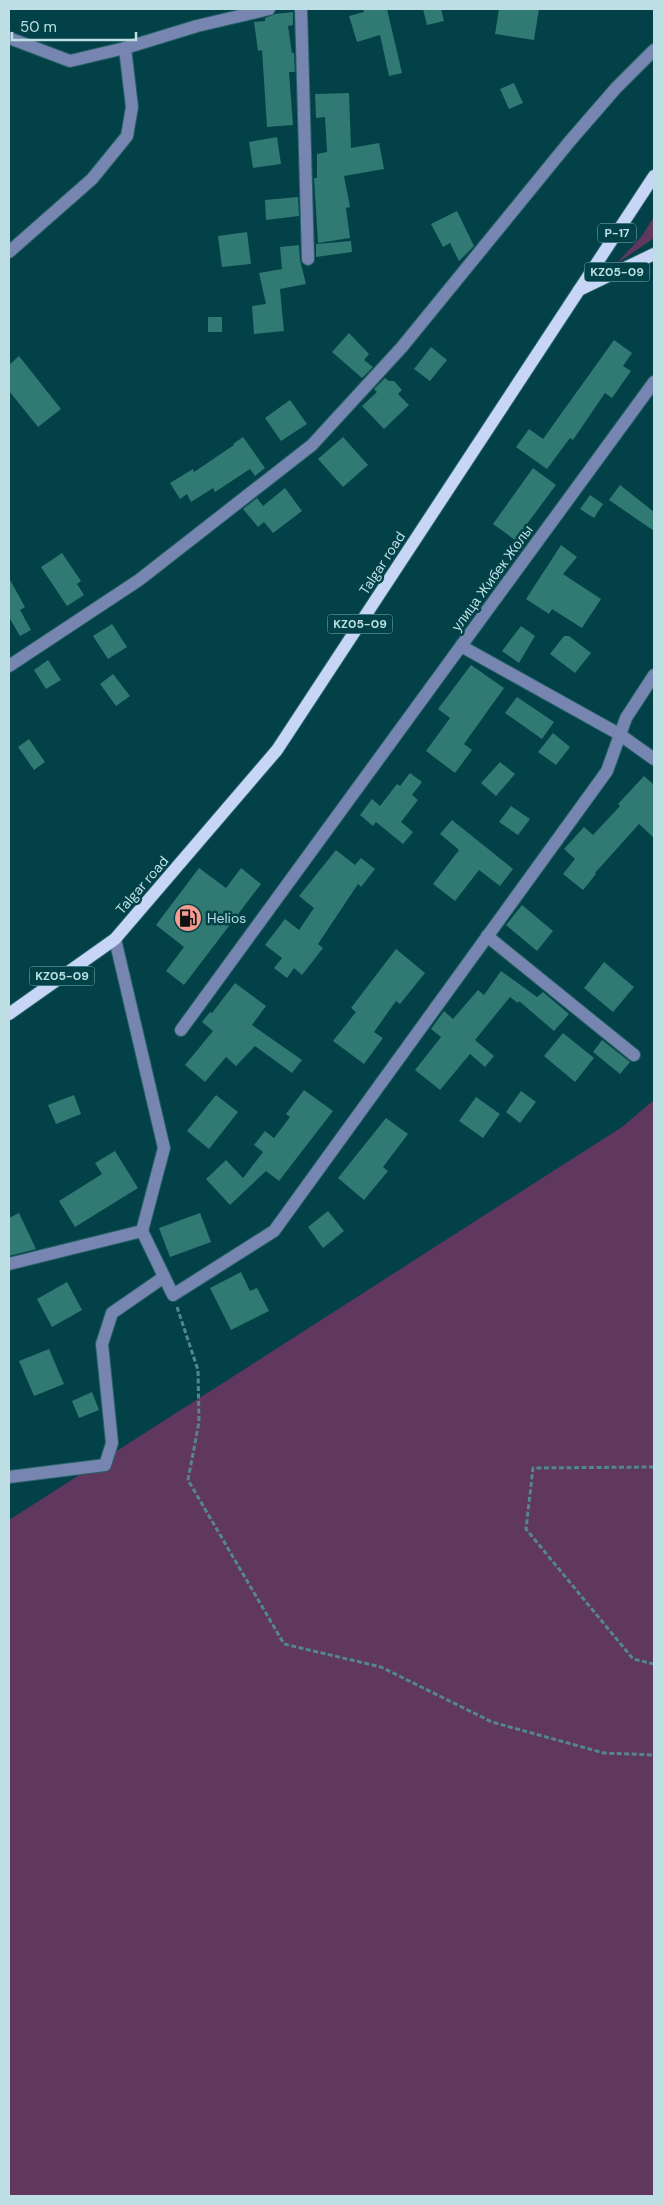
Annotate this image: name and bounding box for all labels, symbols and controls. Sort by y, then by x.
scale bar [12,10,136,42]
text: 50 m [20,17,57,37]
road number: P-17 [598,224,636,242]
road number: KZ05-09 [584,262,650,282]
street label: улица Жибек Жолы [447,521,537,635]
street label: Talgar road [355,528,409,598]
road number: KZ05-09 [328,614,392,634]
street label: Talgar road [112,852,172,918]
fuel station icon: Helios [173,903,203,933]
place label: Helios [207,909,246,927]
road number: KZ05-09 [30,966,94,986]

